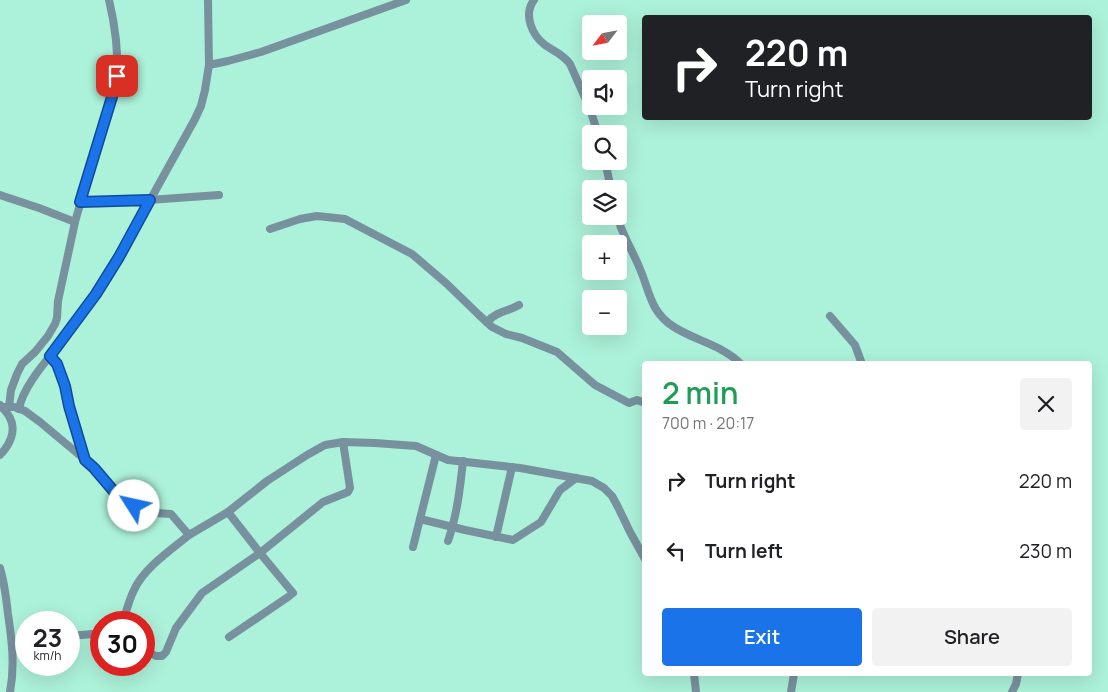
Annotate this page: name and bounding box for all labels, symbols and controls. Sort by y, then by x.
north arrow [582,15,628,60]
map controls [582,15,627,335]
text: 220 m [745,29,848,77]
icon: right [662,35,727,100]
pin [96,55,138,97]
icon: arrive [103,62,131,90]
button: sound [582,70,627,115]
text: Turn right [745,74,843,104]
button: search [582,125,627,170]
button: layers [582,180,627,225]
button: + [582,235,627,280]
button: − [582,290,627,335]
text: 2 min [662,372,738,413]
button: close [1020,378,1072,430]
text: 700 m · 20:17 [662,412,754,434]
icon: right [662,467,690,495]
text: Turn right [705,468,795,494]
text: 220 m [1019,468,1072,494]
position arrow [107,479,159,531]
icon: left [662,537,690,565]
text: Turn left [705,538,783,564]
text: 230 m [1019,538,1072,564]
button: Exit [662,608,862,666]
button: Share [872,608,1072,666]
speed limit sign: 30 [90,611,155,676]
text: 23 [33,620,62,655]
text: km/h [34,647,61,664]

